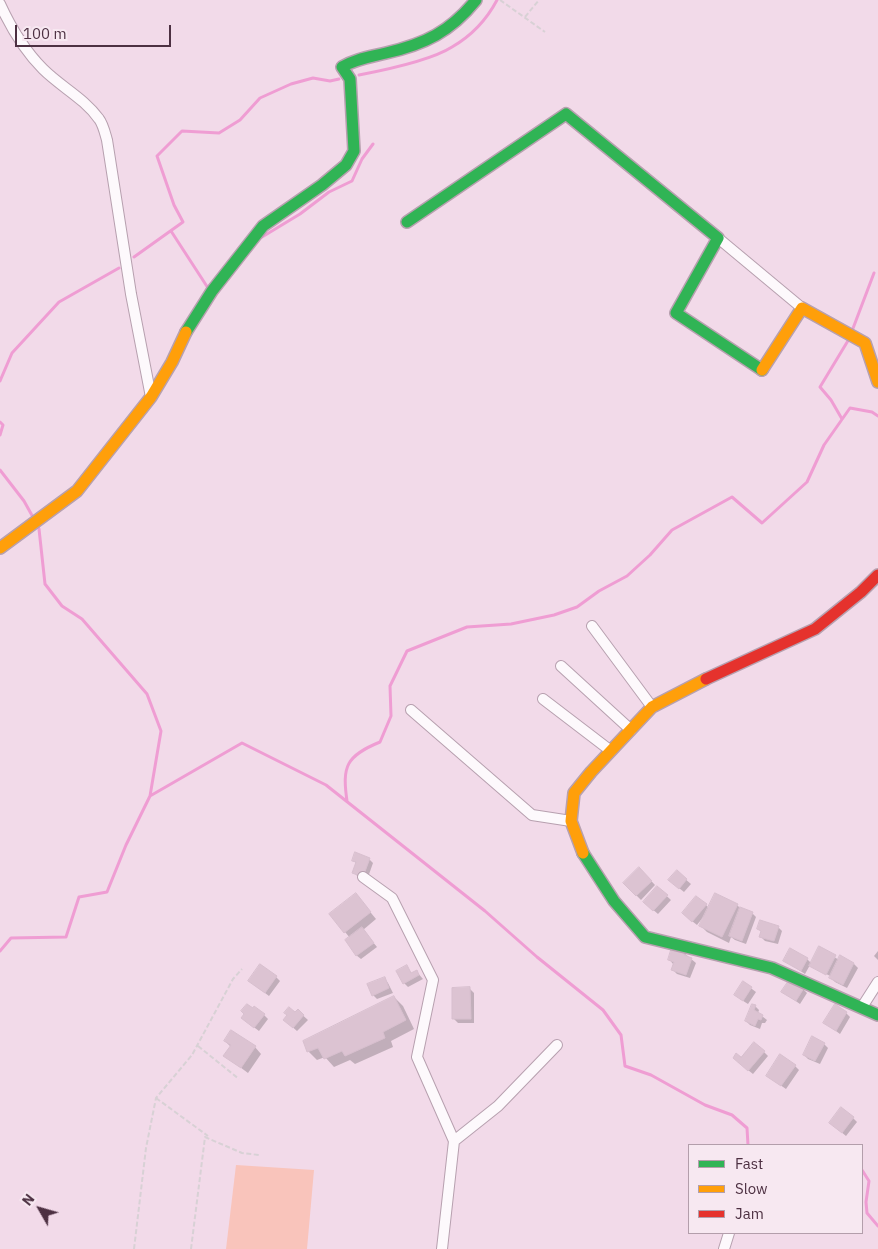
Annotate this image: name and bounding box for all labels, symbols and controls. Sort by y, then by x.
scale bar [18,15,174,47]
text: 100 m [23,24,67,43]
legend [688,1144,863,1234]
text: Fast [735,1154,763,1173]
text: Slow [735,1179,768,1198]
north arrow [15,1184,65,1234]
text: N [18,1190,38,1209]
text: Jam [735,1204,764,1223]

